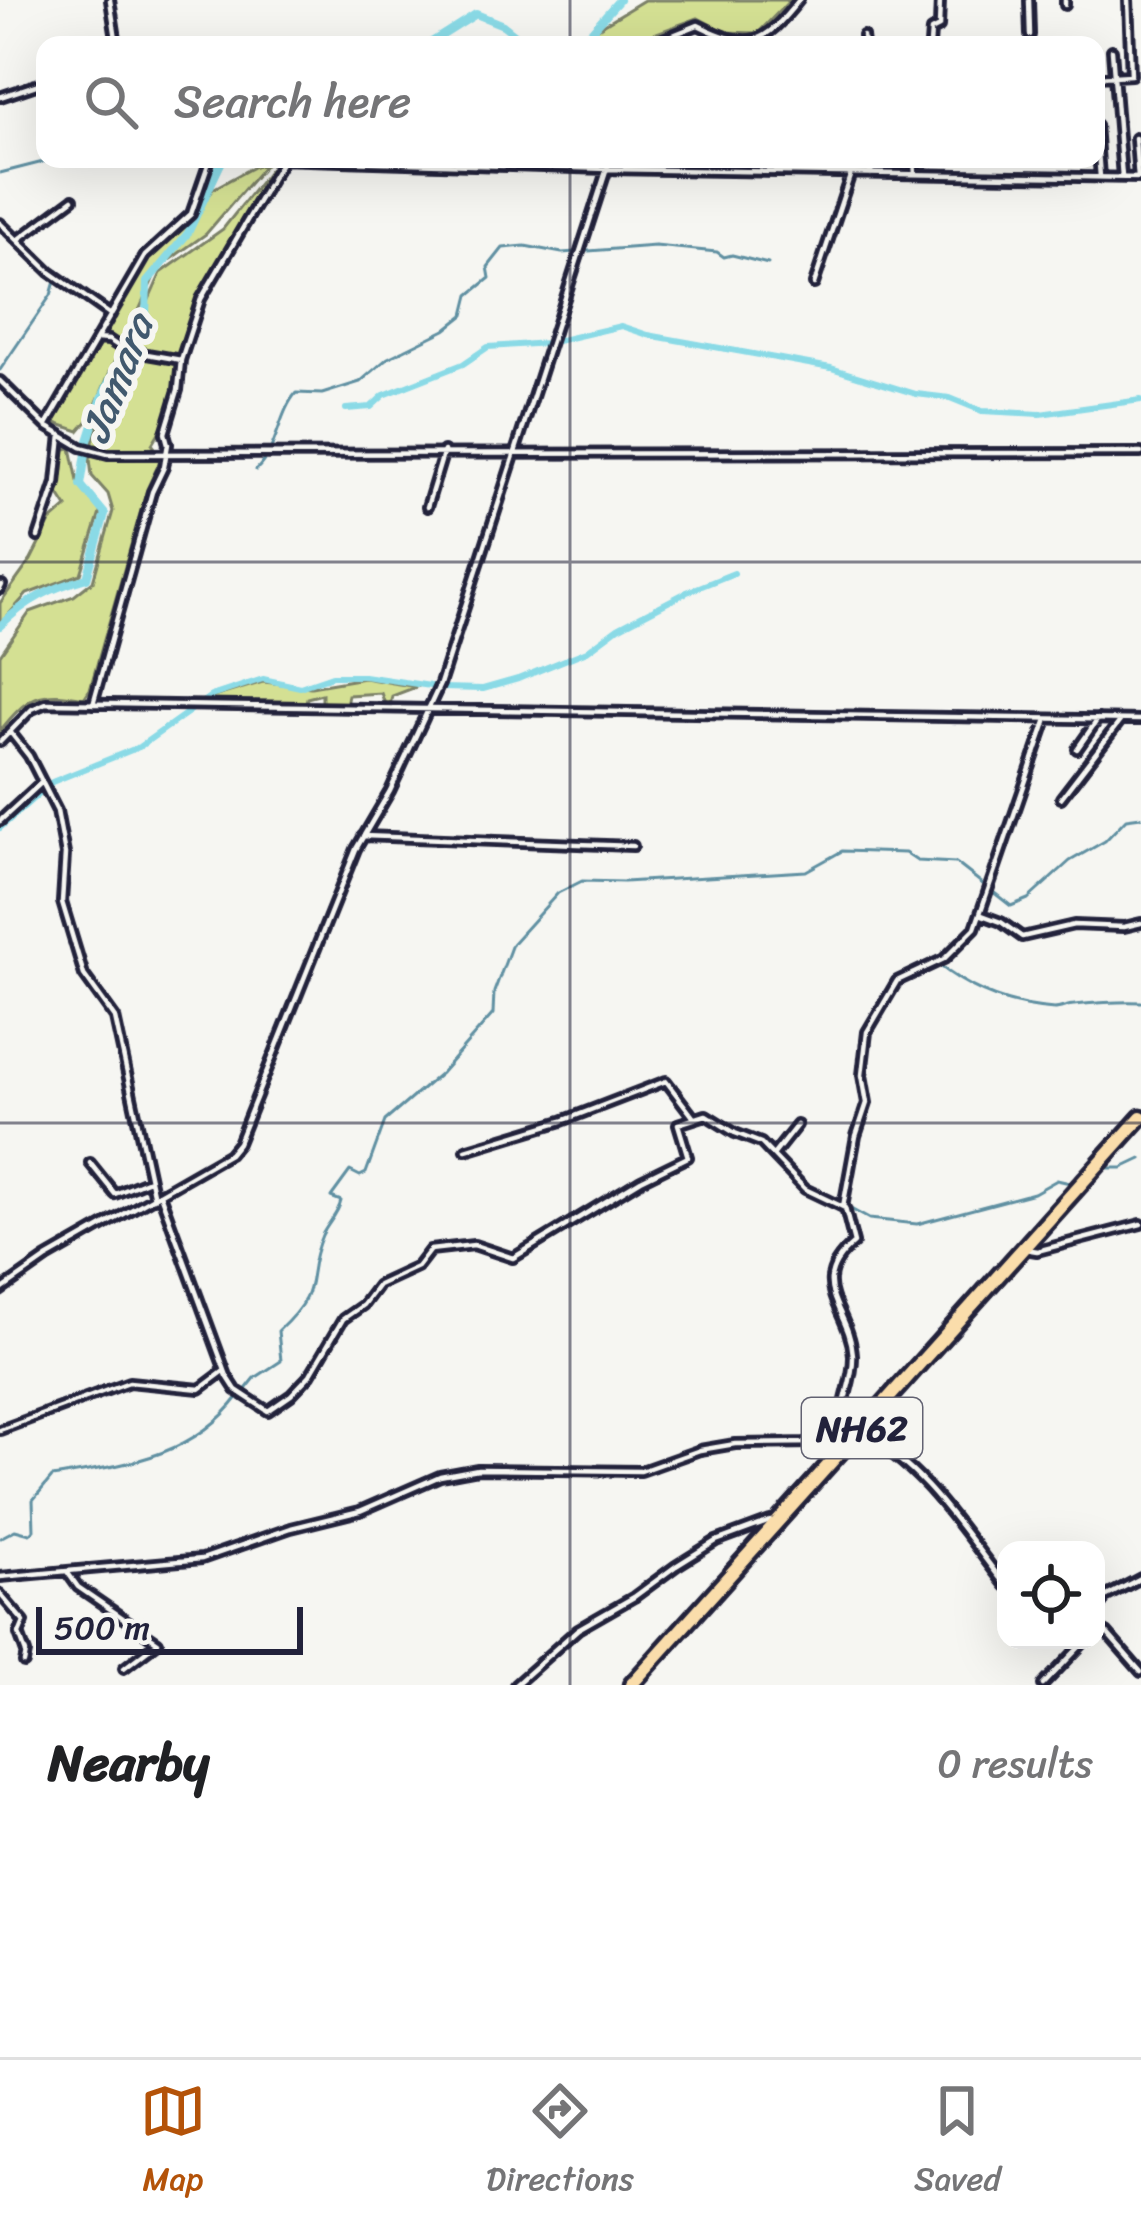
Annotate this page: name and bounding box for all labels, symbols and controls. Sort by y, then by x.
search box [36,36,1105,168]
text: Search here [174,62,411,142]
icon: search [78,69,144,135]
water label: Jamara [59,300,177,453]
road number: NH62 [802,1398,922,1458]
map controls [997,1541,1105,1649]
button: locate [997,1541,1105,1649]
text: 500 m [54,1599,150,1657]
scale bar [36,1601,303,1654]
text: Nearby [48,1718,209,1808]
text: 0 results [937,1729,1093,1798]
tab: Map [140,2078,206,2208]
tab: Directions [486,2078,634,2208]
tab: Saved [914,2078,1001,2208]

